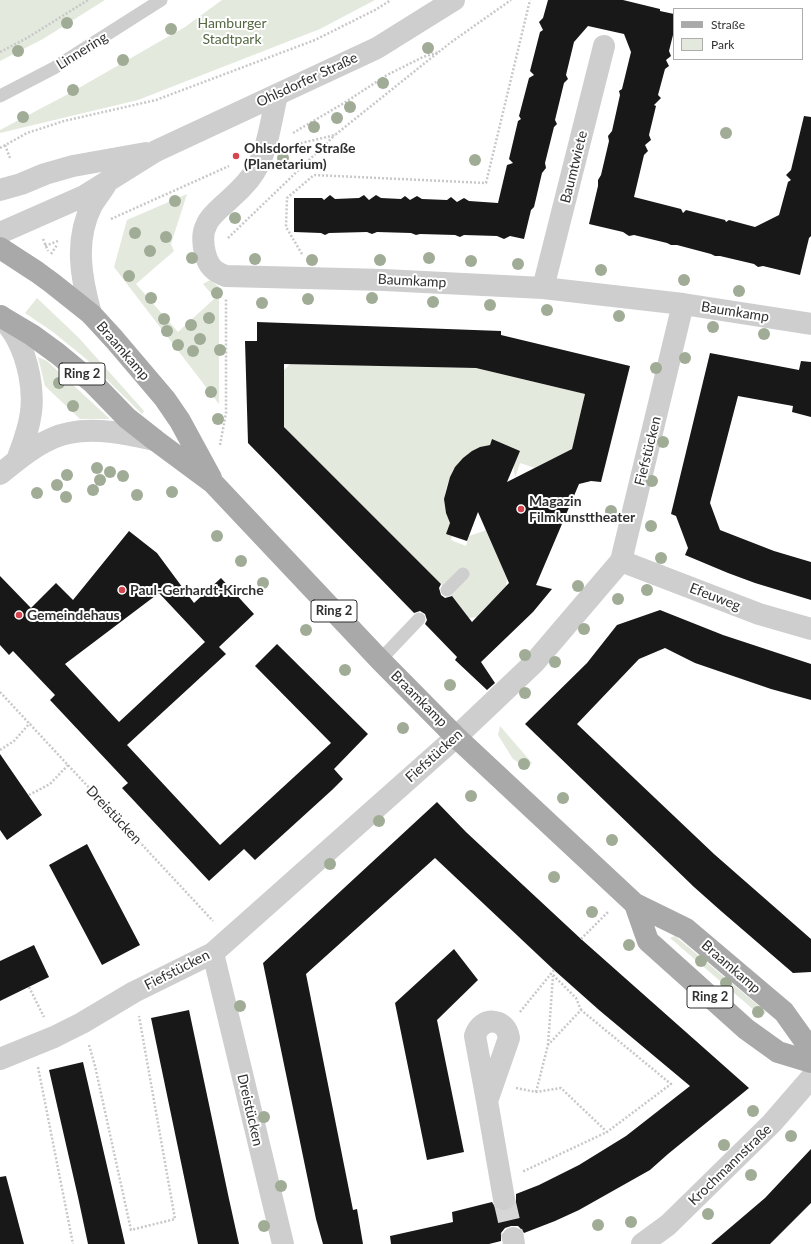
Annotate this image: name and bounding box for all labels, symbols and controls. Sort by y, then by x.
legend [673,8,803,60]
park label: Hamburger Stadtpark [197,15,267,48]
text: Straße [711,17,745,32]
street label: Linnering [53,29,111,73]
text: Park [711,37,734,52]
street label: Ohlsdorfer Straße [254,49,360,111]
street label: Baumtwiete [557,129,591,205]
place label: Ohlsdorfer Straße (Planetarium) [244,140,356,172]
marker: Ohlsdorfer Straße (Planetarium) [231,151,241,161]
street label: Baumkamp [377,271,447,291]
street label: Baumkamp [700,298,770,326]
street label: Braamkamp [93,318,153,384]
road number: Ring 2 [59,363,105,385]
street label: Fiefstücken [631,415,665,487]
place label: Magazin Filmkunsttheater [529,493,635,526]
marker: Magazin Filmkunsttheater [516,504,526,514]
street label: Efeuweg [687,580,743,614]
place label: Paul-Gerhardt-Kirche [130,582,264,598]
marker: Paul-Gerhardt-Kirche [117,585,127,595]
road number: Ring 2 [311,600,357,622]
place label: Gemeindehaus [27,607,120,623]
marker: Gemeindehaus [14,610,24,620]
street label: Braamkamp [387,667,451,731]
street label: Fiefstücken [402,726,466,786]
street label: Dreistücken [83,782,145,848]
street label: Braamkamp [698,937,764,997]
street label: Fiefstücken [142,946,212,994]
road number: Ring 2 [687,986,733,1008]
street label: Dreistücken [234,1072,266,1148]
street label: Krochmannstraße [685,1121,775,1209]

